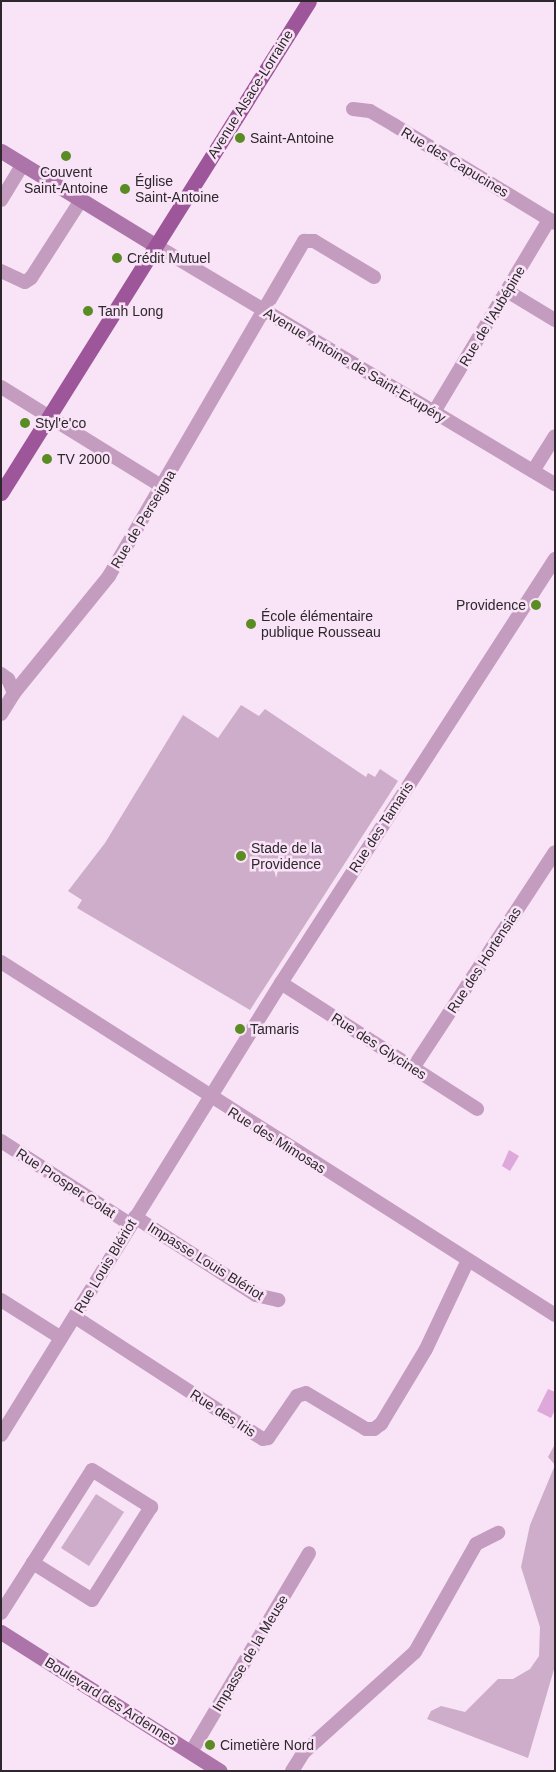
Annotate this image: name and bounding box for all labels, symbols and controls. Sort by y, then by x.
street label: Avenue Alsace-Lorraine [203,26,297,162]
street label: Rue des Capucines [398,123,512,201]
place label: Saint-Antoine [250,130,334,146]
marker: Saint-Antoine [234,132,246,144]
marker: Couvent Saint-Antoine [60,150,72,162]
place label: Couvent Saint-Antoine [24,164,108,196]
place label: Église Saint-Antoine [135,173,219,206]
marker: Église Saint-Antoine [119,183,131,195]
place label: Crédit Mutuel [127,250,210,266]
marker: Crédit Mutuel [111,252,123,264]
street label: Rue de l'Aubépine [455,263,529,369]
place label: Tanh Long [98,303,163,319]
street label: Avenue Antoine de Saint-Exupéry [261,304,449,426]
marker: Tanh Long [82,305,94,317]
place label: Styl'e'co [35,415,86,431]
marker: Styl'e'co [19,417,31,429]
place label: TV 2000 [57,451,110,467]
marker: TV 2000 [41,453,53,465]
street label: Rue de Perseigna [107,467,179,571]
place label: Providence [456,597,526,613]
marker: Providence [530,599,542,611]
place label: École élémentaire publique Rousseau [261,608,381,640]
marker: École élémentaire publique Rousseau [245,618,257,630]
street label: Rue des Tamaris [345,778,417,876]
place label: Stade de la Providence [251,840,322,872]
marker: Stade de la Providence [235,850,247,862]
street label: Rue des Hortensias [443,904,525,1016]
street label: Rue des Glycines [328,1009,430,1083]
place label: Tamaris [250,1021,299,1037]
marker: Tamaris [234,1023,246,1035]
street label: Rue des Mimosas [225,1103,329,1177]
street label: Rue Prosper Colat [13,1145,119,1221]
street label: Rue Louis Blériot [70,1216,140,1316]
street label: Impasse Louis Blériot [145,1218,267,1304]
street label: Rue des Iris [187,1386,259,1440]
street label: Impasse de la Meuse [209,1592,291,1714]
street label: Boulevard des Ardennes [42,1653,180,1749]
place label: Cimetière Nord [220,1737,314,1753]
marker: Cimetière Nord [204,1739,216,1751]

